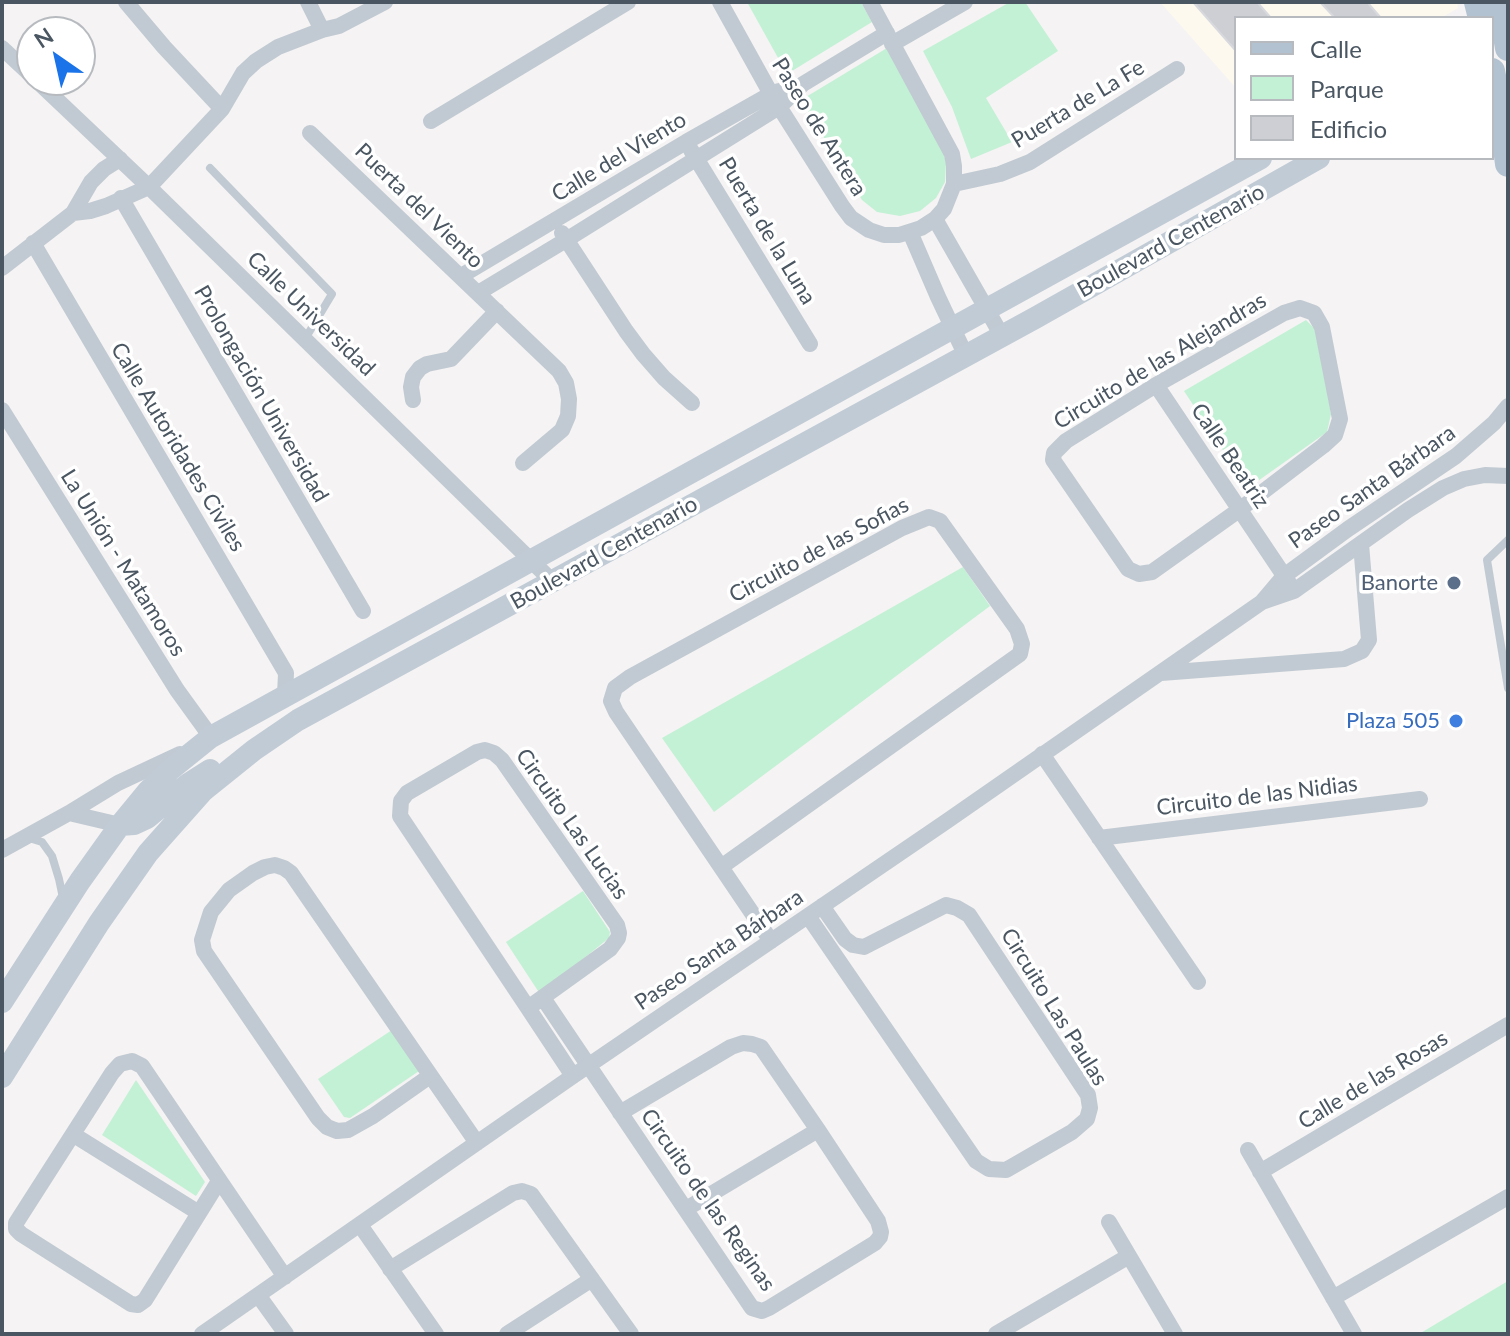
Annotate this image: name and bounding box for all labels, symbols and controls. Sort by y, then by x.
north arrow [16,16,96,96]
legend [1234,16,1494,160]
text: N [29,21,58,53]
text: Calle [1310,34,1362,63]
street label: Paseo de Antera [766,53,872,201]
street label: Puerta de La Fe [1007,54,1149,154]
text: Parque [1310,74,1384,103]
street label: Calle del Viento [547,106,691,208]
text: Edificio [1310,114,1387,143]
street label: Puerta del Viento [349,138,489,274]
street label: Puerta de la Luna [713,153,821,309]
street label: Boulevard Centenario [1073,179,1269,303]
street label: Calle Universidad [242,246,380,382]
street label: Prolongación Universidad [188,281,334,507]
street label: Circuito de las Alejandras [1049,287,1271,435]
street label: Calle Autoridades Civiles [105,338,251,556]
street label: Calle Beatriz [1185,399,1275,513]
street label: Paseo Santa Bárbara [1284,420,1460,554]
street label: La Unión - Matamoros [55,465,191,661]
street label: Boulevard Centenario [506,491,702,615]
street label: Circuito de las Sofias [725,492,913,608]
place label: Banorte [1361,570,1438,596]
marker: Banorte [1445,574,1463,592]
place label: Plaza 505 [1346,708,1440,734]
marker: Plaza 505 [1447,712,1465,730]
street label: Circuito Las Lucias [510,743,634,905]
street label: Circuito de las Nidias [1155,771,1359,821]
street label: Paseo Santa Bárbara [630,884,808,1016]
street label: Circuito Las Paulas [995,923,1113,1091]
street label: Calle de las Rosas [1293,1025,1453,1135]
street label: Circuito de las Reginas [635,1104,781,1296]

